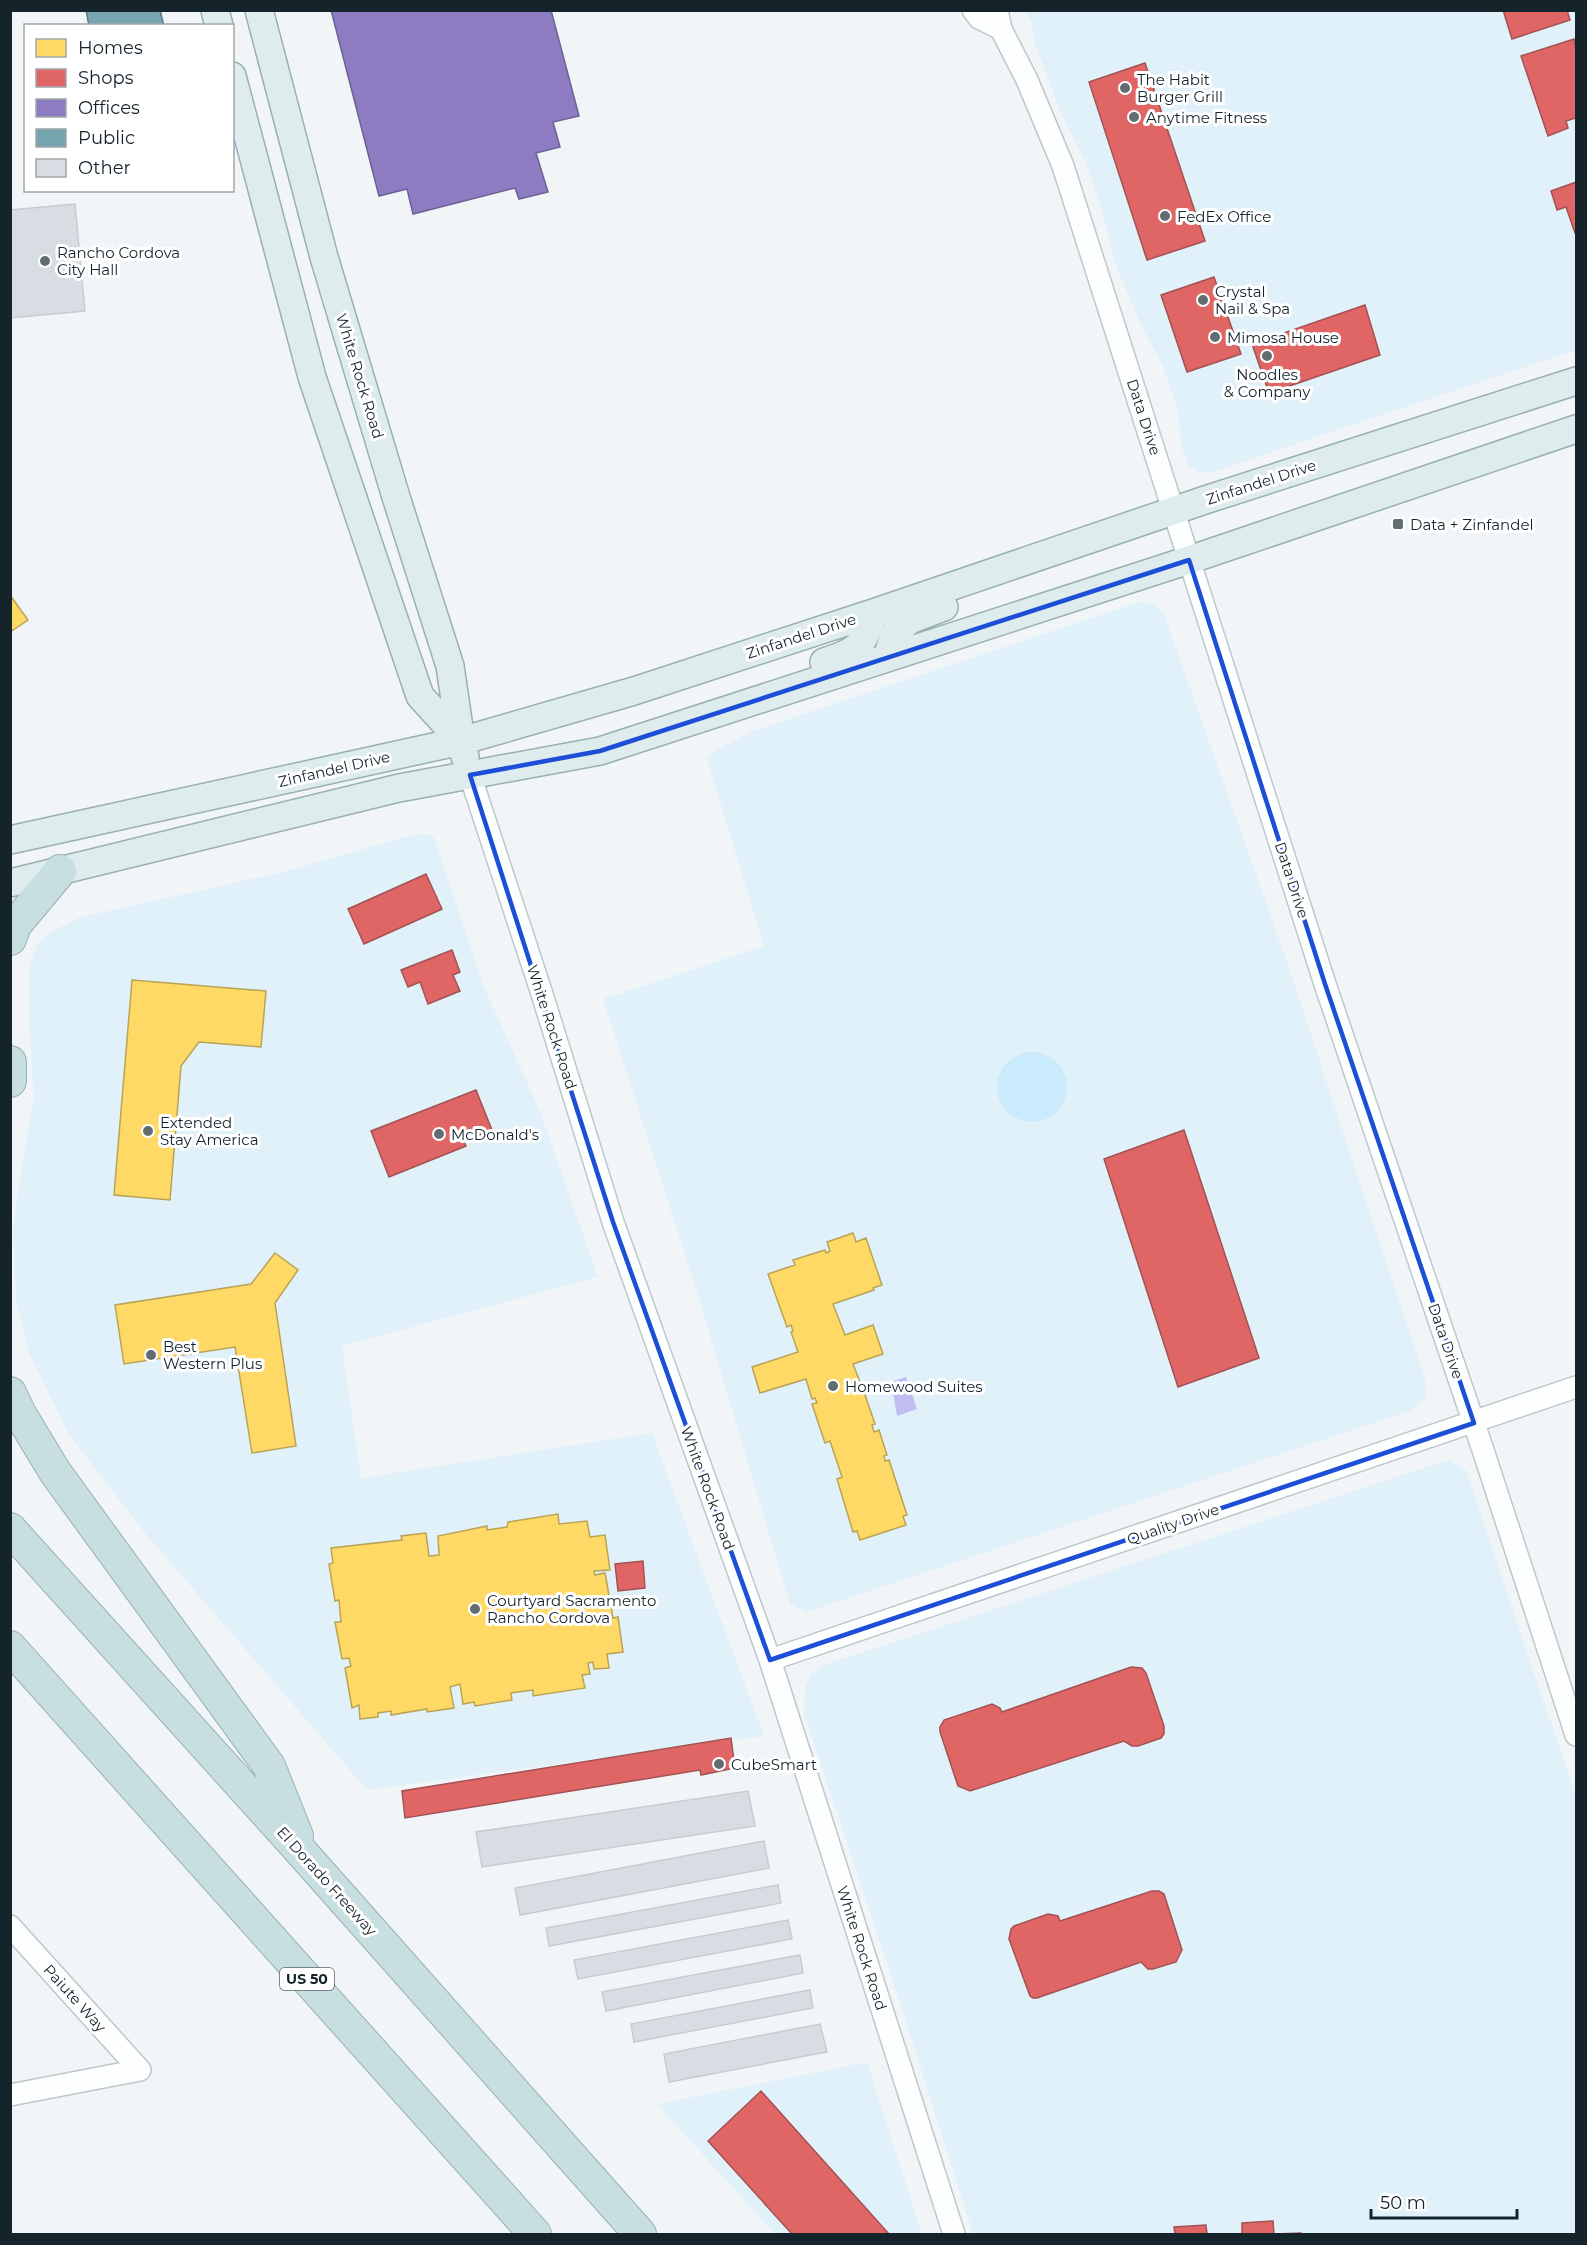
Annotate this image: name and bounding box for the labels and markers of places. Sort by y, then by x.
place label: The Habit Burger Grill [1137,70,1223,106]
marker: The Habit Burger Grill [1118,81,1132,95]
place label: Anytime Fitness [1146,108,1267,127]
marker: Anytime Fitness [1127,110,1141,124]
place label: FedEx Office [1177,207,1271,226]
marker: FedEx Office [1158,209,1172,223]
place label: Rancho Cordova City Hall [57,243,180,279]
marker: Rancho Cordova City Hall [38,254,52,268]
place label: Crystal Nail & Spa [1215,282,1290,318]
marker: Crystal Nail & Spa [1196,293,1210,307]
place label: Mimosa House [1227,328,1339,347]
marker: Mimosa House [1208,330,1222,344]
marker: Noodles & Company [1260,349,1274,363]
place label: Noodles & Company [1224,365,1311,401]
place label: Data + Zinfandel [1410,515,1534,534]
marker: Data + Zinfandel [1391,517,1405,531]
place label: Extended Stay America [160,1113,259,1149]
marker: Extended Stay America [141,1124,155,1138]
place label: McDonald's [451,1125,539,1144]
marker: McDonald's [432,1127,446,1141]
place label: Best Western Plus [163,1337,262,1373]
marker: Best Western Plus [144,1348,158,1362]
place label: Homewood Suites [845,1377,983,1396]
marker: Homewood Suites [826,1379,840,1393]
place label: Courtyard Sacramento Rancho Cordova [487,1591,656,1627]
marker: Courtyard Sacramento Rancho Cordova [468,1602,482,1616]
place label: CubeSmart [731,1755,817,1774]
marker: CubeSmart [712,1757,726,1771]

